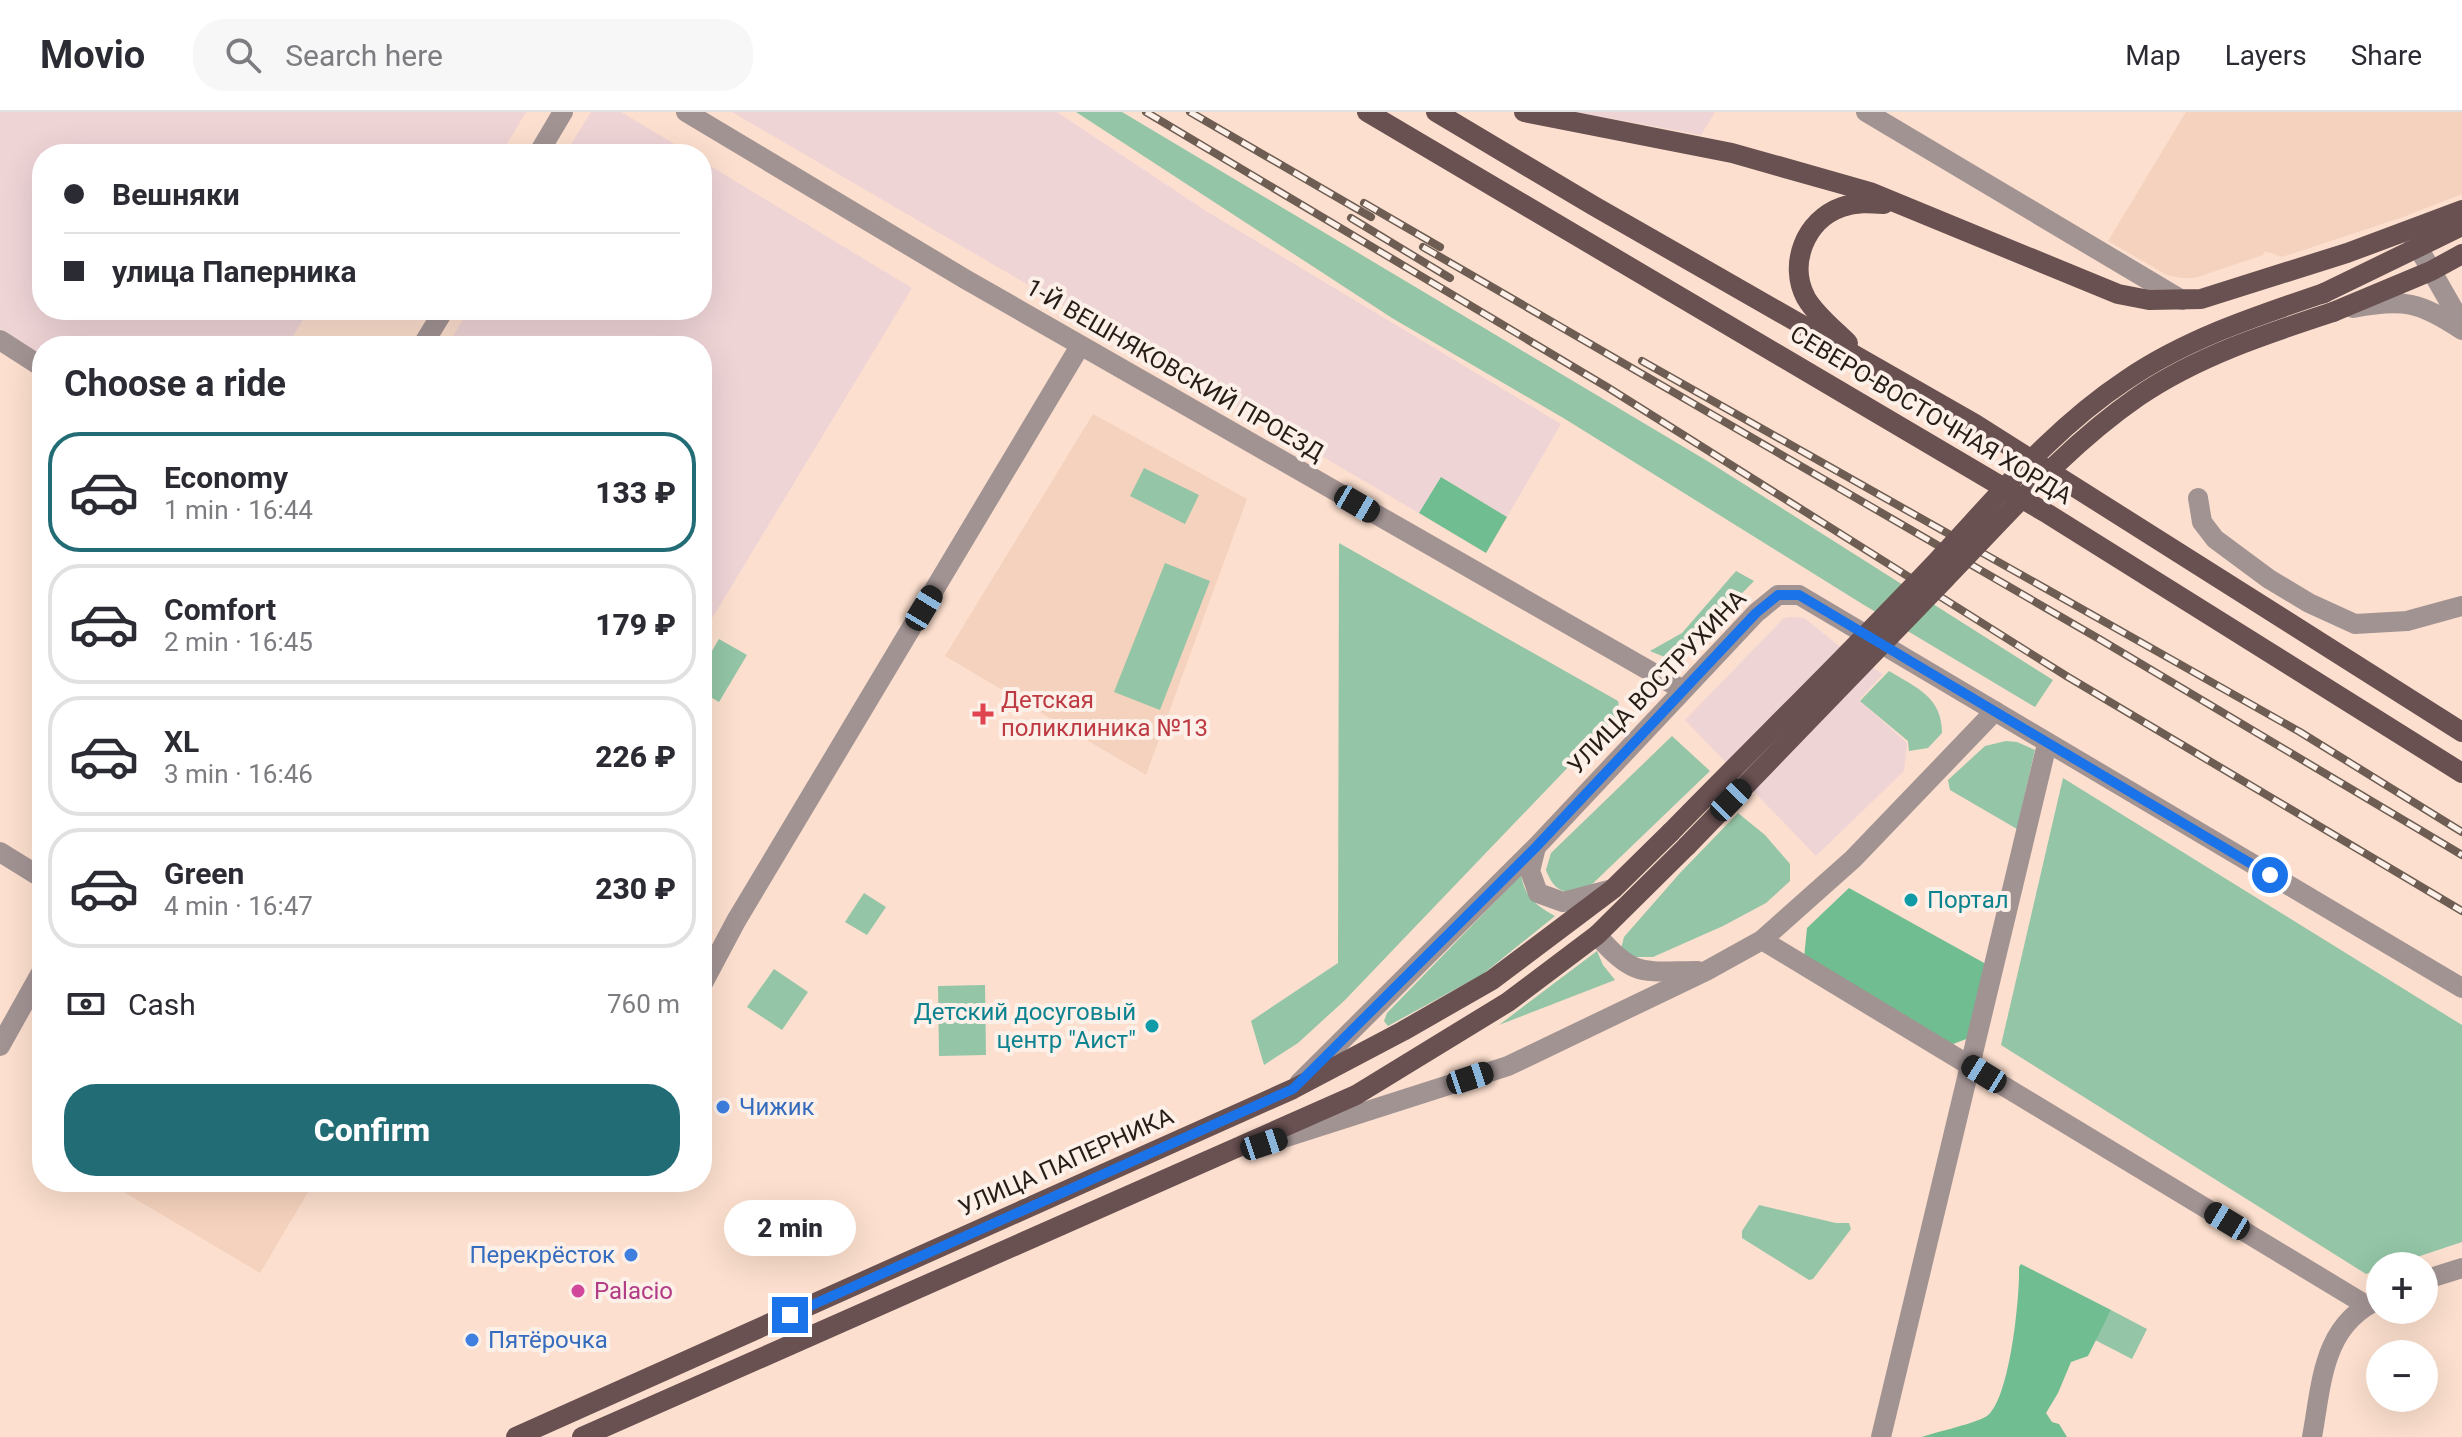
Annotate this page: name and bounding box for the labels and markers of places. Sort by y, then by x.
place label: Детская поликлиника №13 [1001,686,1208,742]
marker: Детская поликлиника №13 [972,703,994,725]
place label: Портал [1927,886,2009,914]
marker: Портал [1902,891,1920,909]
place label: Детский досуговый центр "Аист" [914,998,1136,1054]
marker: Детский досуговый центр "Аист" [1143,1017,1161,1035]
place label: Чижик [739,1093,815,1121]
marker: Чижик [714,1098,732,1116]
place label: Перекрёсток [470,1241,615,1269]
marker: Перекрёсток [622,1246,640,1264]
place label: Palacio [594,1277,673,1305]
marker: Palacio [569,1282,587,1300]
place label: Пятёрочка [488,1326,608,1354]
marker: Пятёрочка [463,1331,481,1349]

